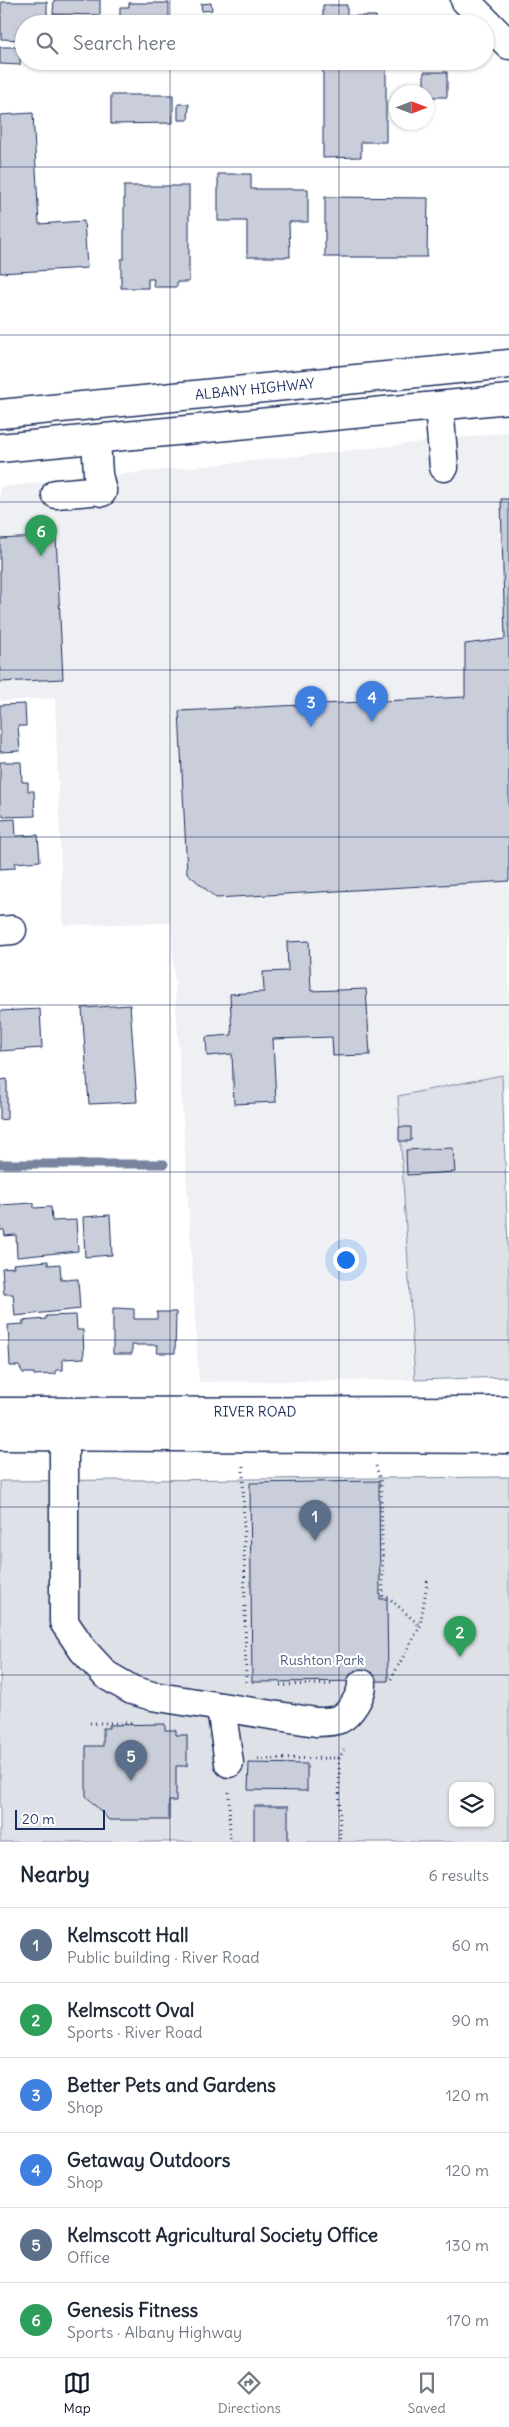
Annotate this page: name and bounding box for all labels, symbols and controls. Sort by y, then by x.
search box [15,15,494,70]
icon: search [33,29,61,57]
text: Search here [73,31,176,55]
north arrow [389,85,434,130]
street label: ALBANY HIGHWAY [194,374,316,404]
pin: 6 [25,515,57,556]
pin: 4 [356,681,388,722]
pin: 3 [295,686,327,727]
your location [333,1247,359,1273]
street label: RIVER ROAD [214,1402,297,1421]
pin: 1 [299,1500,331,1541]
pin: 2 [444,1616,476,1657]
park label: Rushton Park [280,1651,364,1669]
pin: 5 [115,1740,147,1781]
map controls [449,1782,494,1827]
button: layers [449,1782,494,1827]
scale bar [15,1807,105,1830]
text: 20 m [22,1810,55,1828]
text: Nearby [20,1861,90,1888]
text: 6 results [428,1865,489,1885]
text: Kelmscott Hall [67,1923,188,1947]
text: 1 [33,1935,39,1955]
text: 60 m [451,1935,489,1955]
text: Public building · River Road [67,1947,260,1967]
text: Kelmscott Oval [67,1998,194,2022]
text: 2 [32,2010,40,2030]
text: 90 m [451,2010,489,2030]
text: Sports · River Road [67,2022,202,2042]
text: Better Pets and Gardens [67,2073,276,2097]
text: 3 [31,2085,41,2105]
text: 120 m [446,2085,489,2105]
text: Shop [67,2097,103,2117]
text: Getaway Outdoors [67,2148,230,2172]
text: 4 [31,2160,41,2180]
text: 120 m [446,2160,489,2180]
text: Shop [67,2172,103,2192]
text: Kelmscott Agricultural Society Office [67,2223,378,2247]
text: 5 [31,2235,41,2255]
text: 130 m [445,2235,489,2255]
text: Office [67,2247,110,2267]
text: Genesis Fitness [67,2298,198,2322]
text: 6 [31,2310,41,2330]
text: 170 m [446,2310,489,2330]
text: Sports · Albany Highway [67,2322,242,2342]
tab: Map [63,2369,91,2417]
tab: Directions [218,2369,281,2417]
tab: Saved [407,2369,446,2417]

